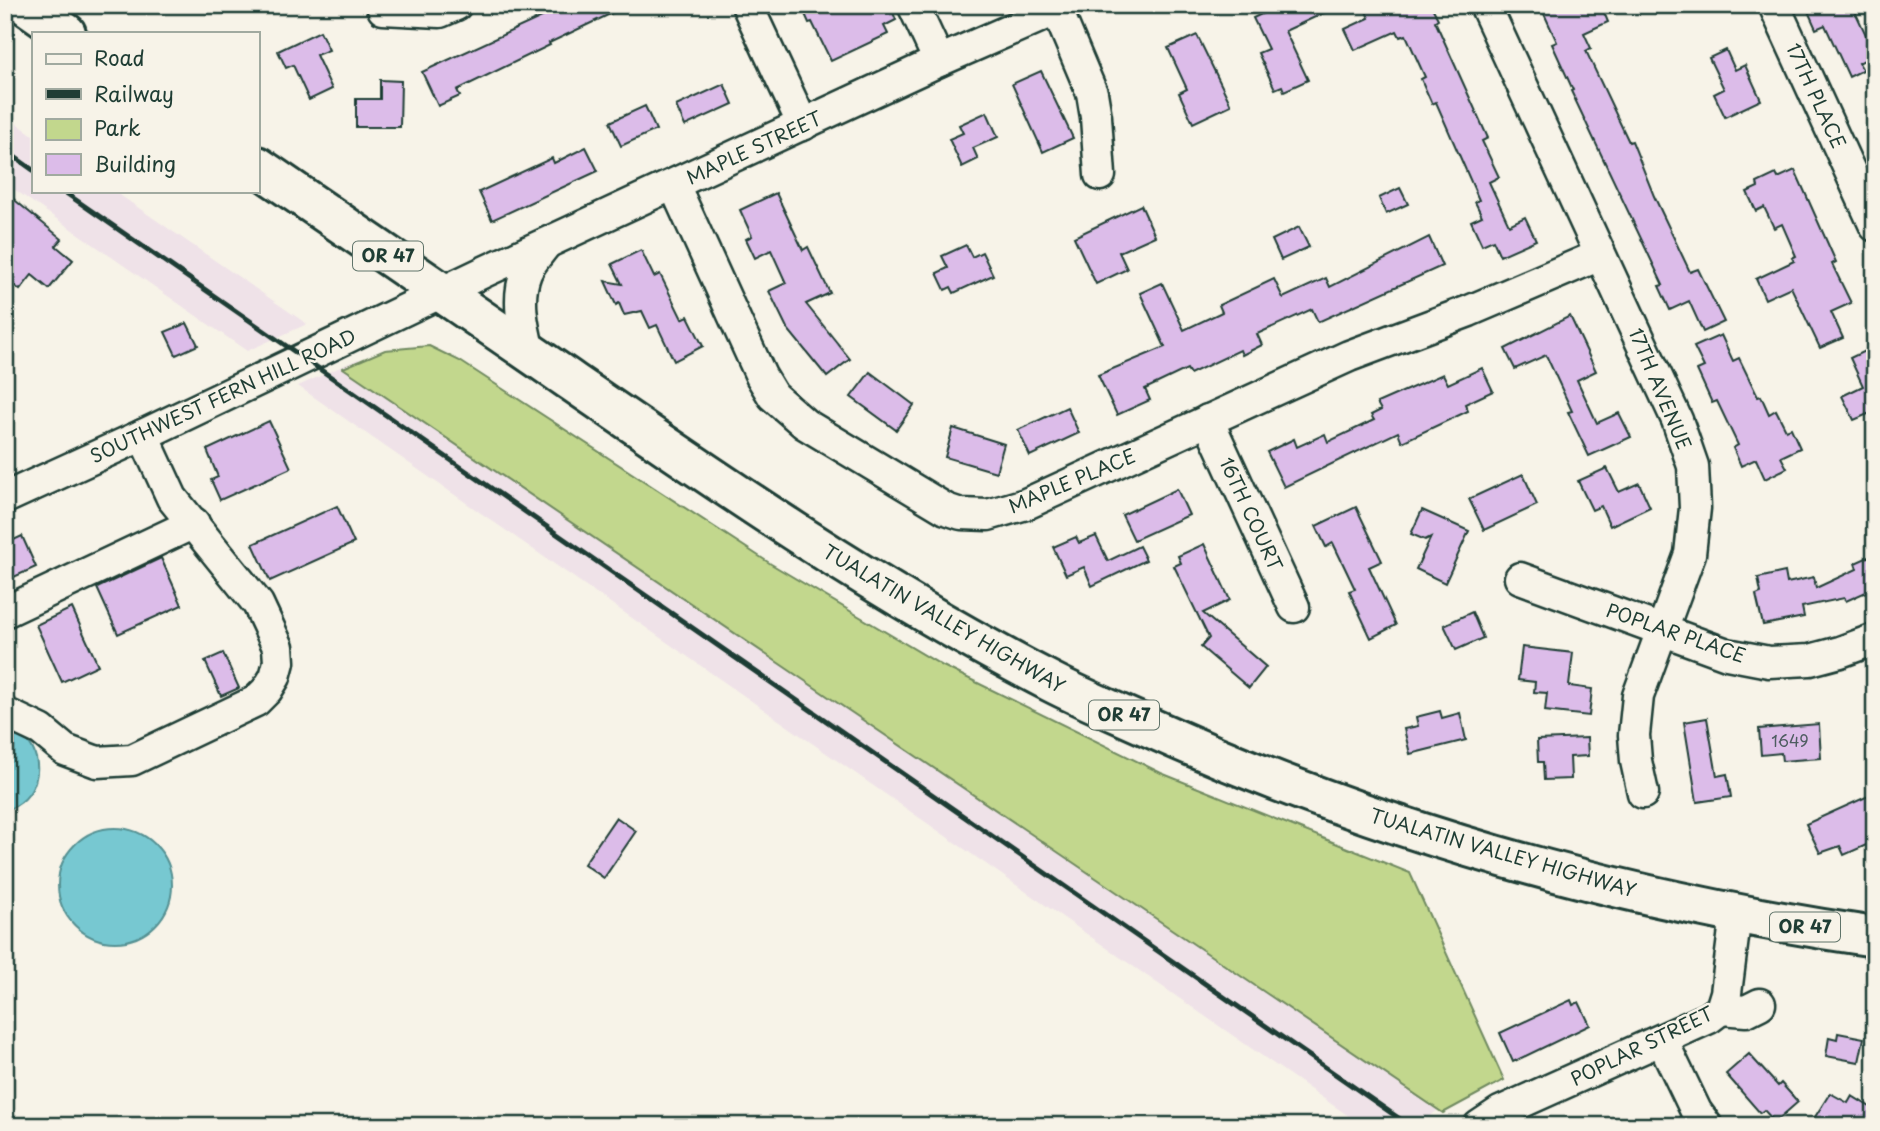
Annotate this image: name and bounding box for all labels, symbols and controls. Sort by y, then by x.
legend [32,32,259,192]
street label: 17TH PLACE [1780,38,1854,153]
text: Road [94,41,145,73]
text: Railway [94,77,174,109]
street label: MAPLE STREET [681,103,826,191]
text: Park [94,111,141,143]
text: Building [94,147,176,179]
road number: OR 47 [353,242,423,270]
street label: SOUTHWEST FERN HILL ROAD [85,321,360,469]
street label: 17TH AVENUE [1623,323,1699,454]
street label: MAPLE PLACE [1004,441,1140,519]
street label: 16TH COURT [1213,452,1291,575]
street label: TUALATIN VALLEY HIGHWAY [818,537,1071,699]
street label: POPLAR PLACE [1603,595,1750,669]
road number: OR 47 [1089,700,1159,730]
house number: 1649 [1771,728,1809,752]
street label: TUALATIN VALLEY HIGHWAY [1367,801,1640,903]
road number: OR 47 [1770,912,1840,942]
street label: POPLAR STREET [1565,998,1718,1092]

